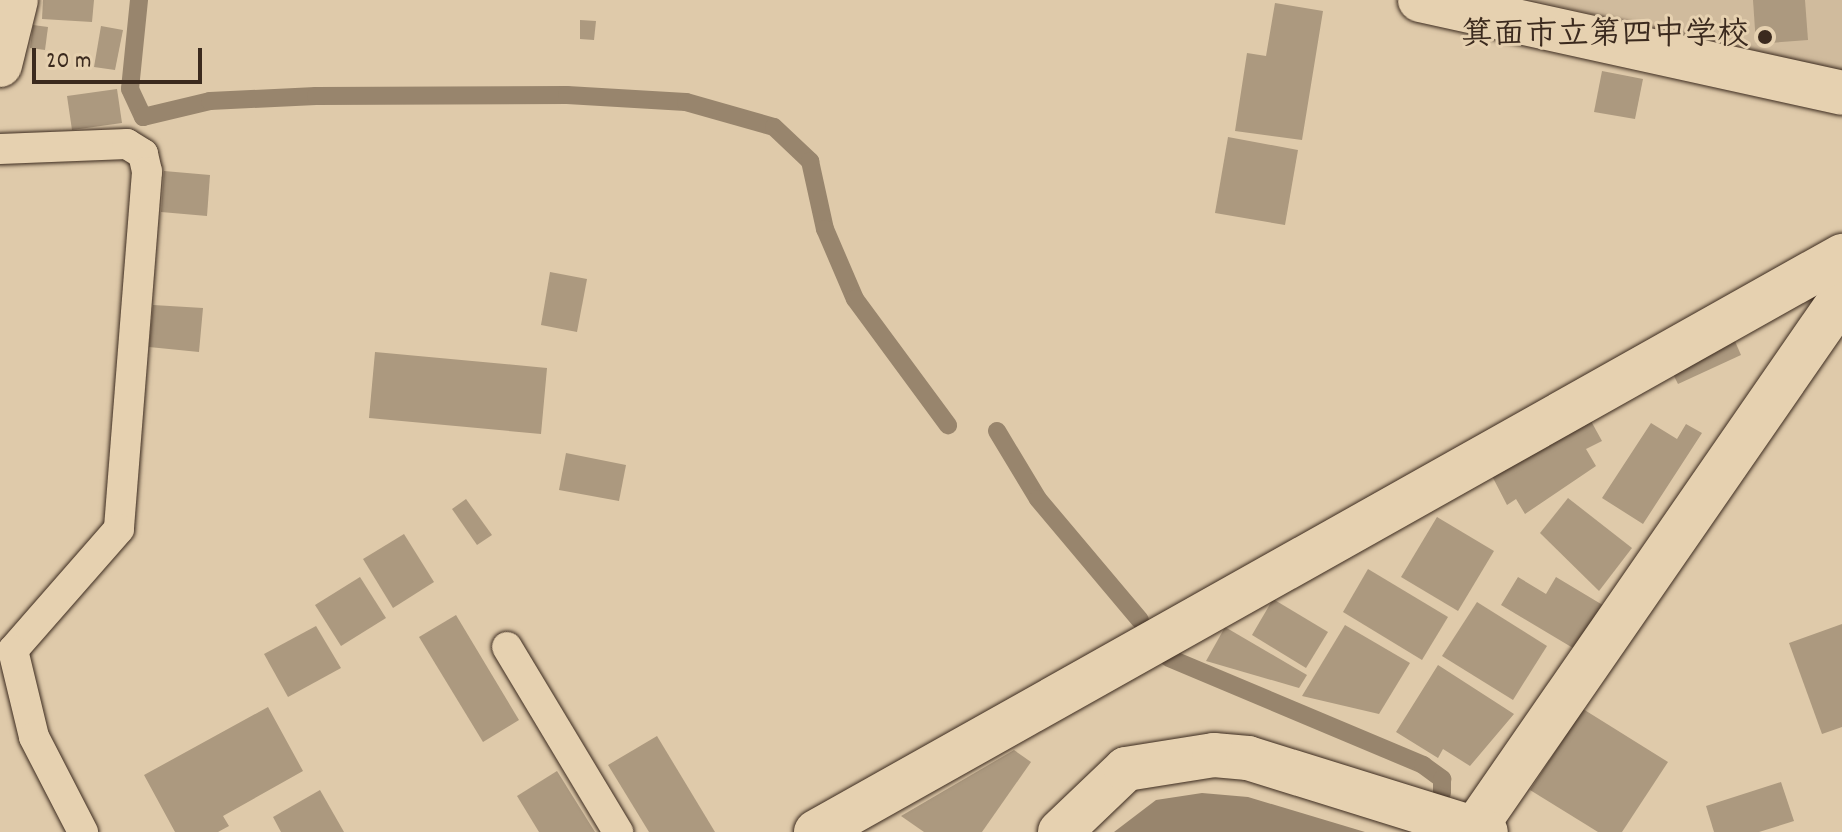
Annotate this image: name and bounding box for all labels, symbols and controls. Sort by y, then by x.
place label: 箕面市立第四中学校 [1461,18,1749,56]
marker: 箕面市立第四中学校 [1756,28,1774,46]
scale bar [36,32,206,82]
text: 20 m [46,45,92,79]

